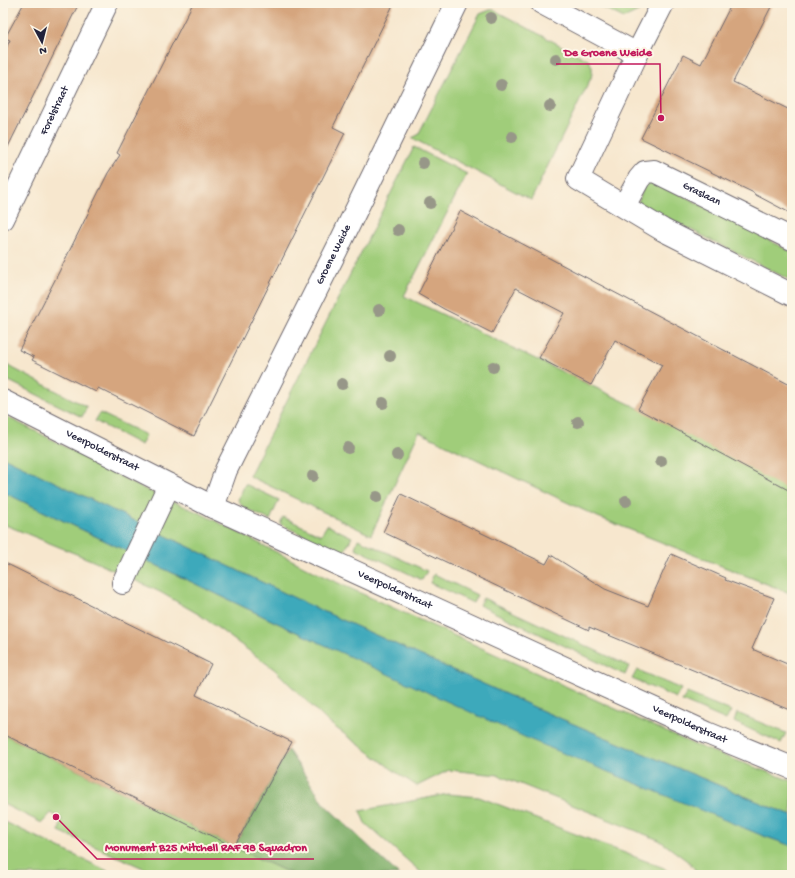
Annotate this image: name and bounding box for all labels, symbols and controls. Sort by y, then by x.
north arrow [22,22,62,62]
callout: De Groene Weide [556,40,660,64]
text: N [39,44,47,56]
text: De Groene Weide [563,47,653,61]
street label: Forelstraat [38,83,73,138]
street label: Graslaan [680,180,723,209]
street label: Groene Weide [314,223,354,287]
street label: Veerpolderstraat [63,427,142,475]
street label: Veerpolderstraat [355,568,435,613]
street label: Veerpolderstraat [649,702,730,747]
callout: Monument B25 Mitchell RAF 98 Squadron [97,835,314,859]
text: Monument B25 Mitchell RAF 98 Squadron [105,842,307,856]

